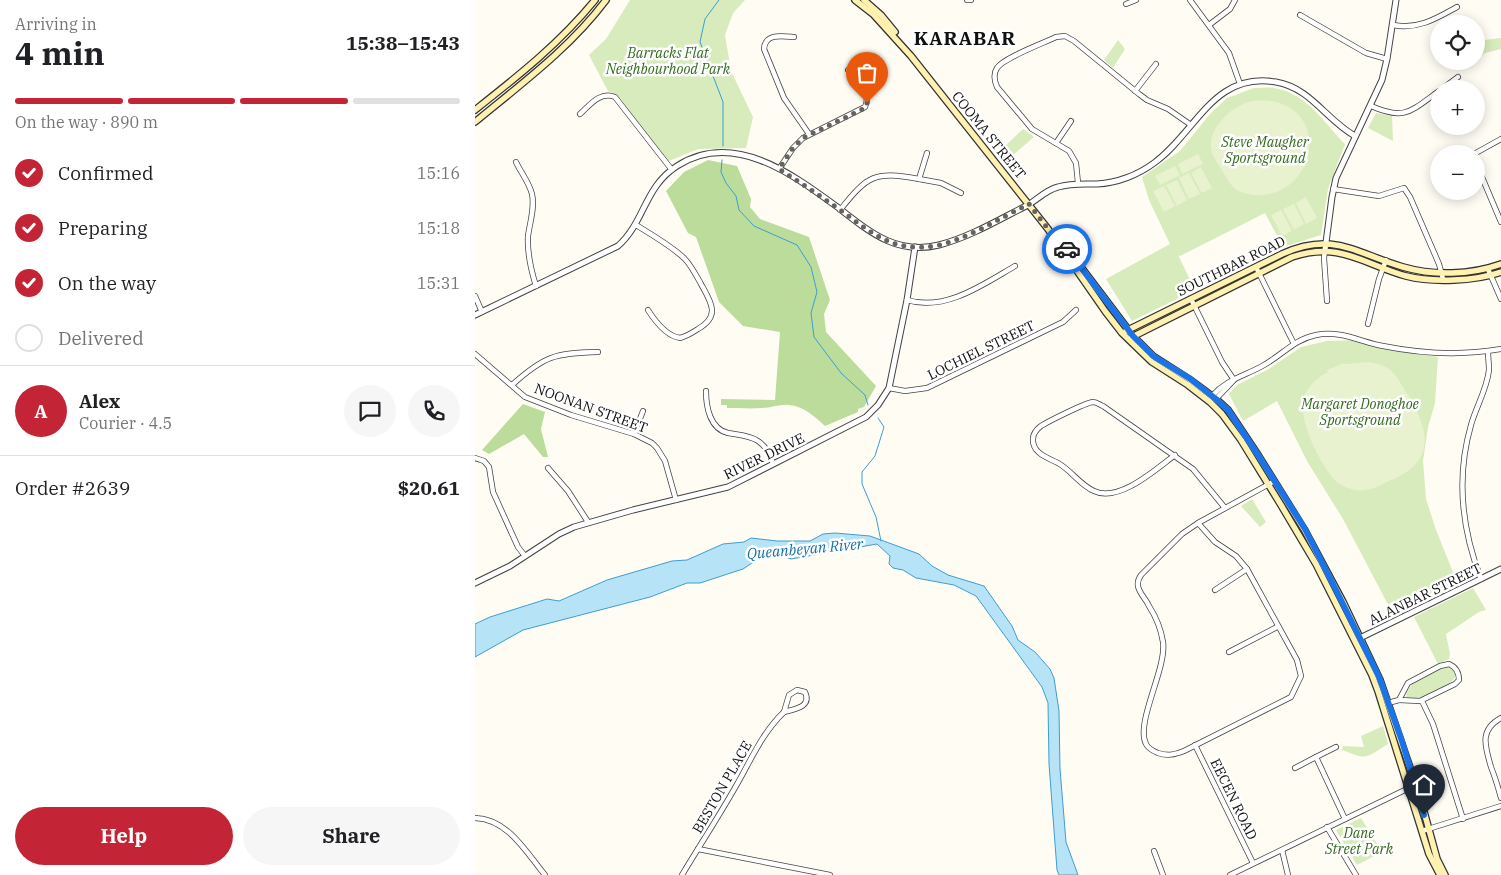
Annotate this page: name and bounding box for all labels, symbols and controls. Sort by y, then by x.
text: Arriving in [15,14,97,34]
map controls [1430,15,1485,200]
button: locate [1430,15,1485,70]
district label: KARABAR [914,26,1016,50]
text: 15:38–15:43 [346,31,460,55]
text: 4 min [15,32,105,74]
park label: Barracks Flat Neighbourhood Park [605,44,731,78]
pin [846,52,888,103]
icon: bag [853,59,881,87]
button: + [1430,80,1485,135]
street label: COOMA STREET [948,87,1030,183]
text: On the way · 890 m [15,112,158,132]
park label: Steve Maugher Sportsground [1220,133,1310,167]
button: − [1430,145,1485,200]
icon: check [15,159,43,187]
text: Confirmed [58,161,153,185]
text: 15:16 [417,163,460,183]
icon: check [15,214,43,242]
text: Preparing [58,216,147,240]
text: 15:18 [417,218,460,238]
courier [1042,224,1092,274]
street label: SOUTHBAR ROAD [1174,232,1288,300]
icon: car [1053,235,1081,263]
icon: check [15,269,43,297]
text: On the way [58,271,156,295]
text: 15:31 [417,273,460,293]
street label: LOCHIEL STREET [924,316,1038,384]
text: Delivered [58,326,144,350]
street label: NOONAN STREET [532,379,650,437]
button: chat [344,385,396,437]
button: phone [408,385,460,437]
text: Alex [79,389,120,413]
park label: Margaret Donoghoe Sportsground [1300,395,1420,429]
text: A [34,399,48,423]
text: Courier · 4.5 [79,413,172,433]
street label: RIVER DRIVE [721,429,807,483]
text: Order #2639 [15,476,130,500]
text: $20.61 [398,476,460,500]
water label: Queanbeyan River [746,534,864,563]
street label: ALANBAR STREET [1366,559,1484,629]
street label: BESTON PLACE [688,737,756,837]
street label: EECEN ROAD [1206,755,1262,843]
pin [1403,764,1445,815]
icon: home [1410,771,1438,799]
button: Help [15,807,233,865]
button: Share [243,807,460,865]
park label: Dane Street Park [1324,824,1394,858]

